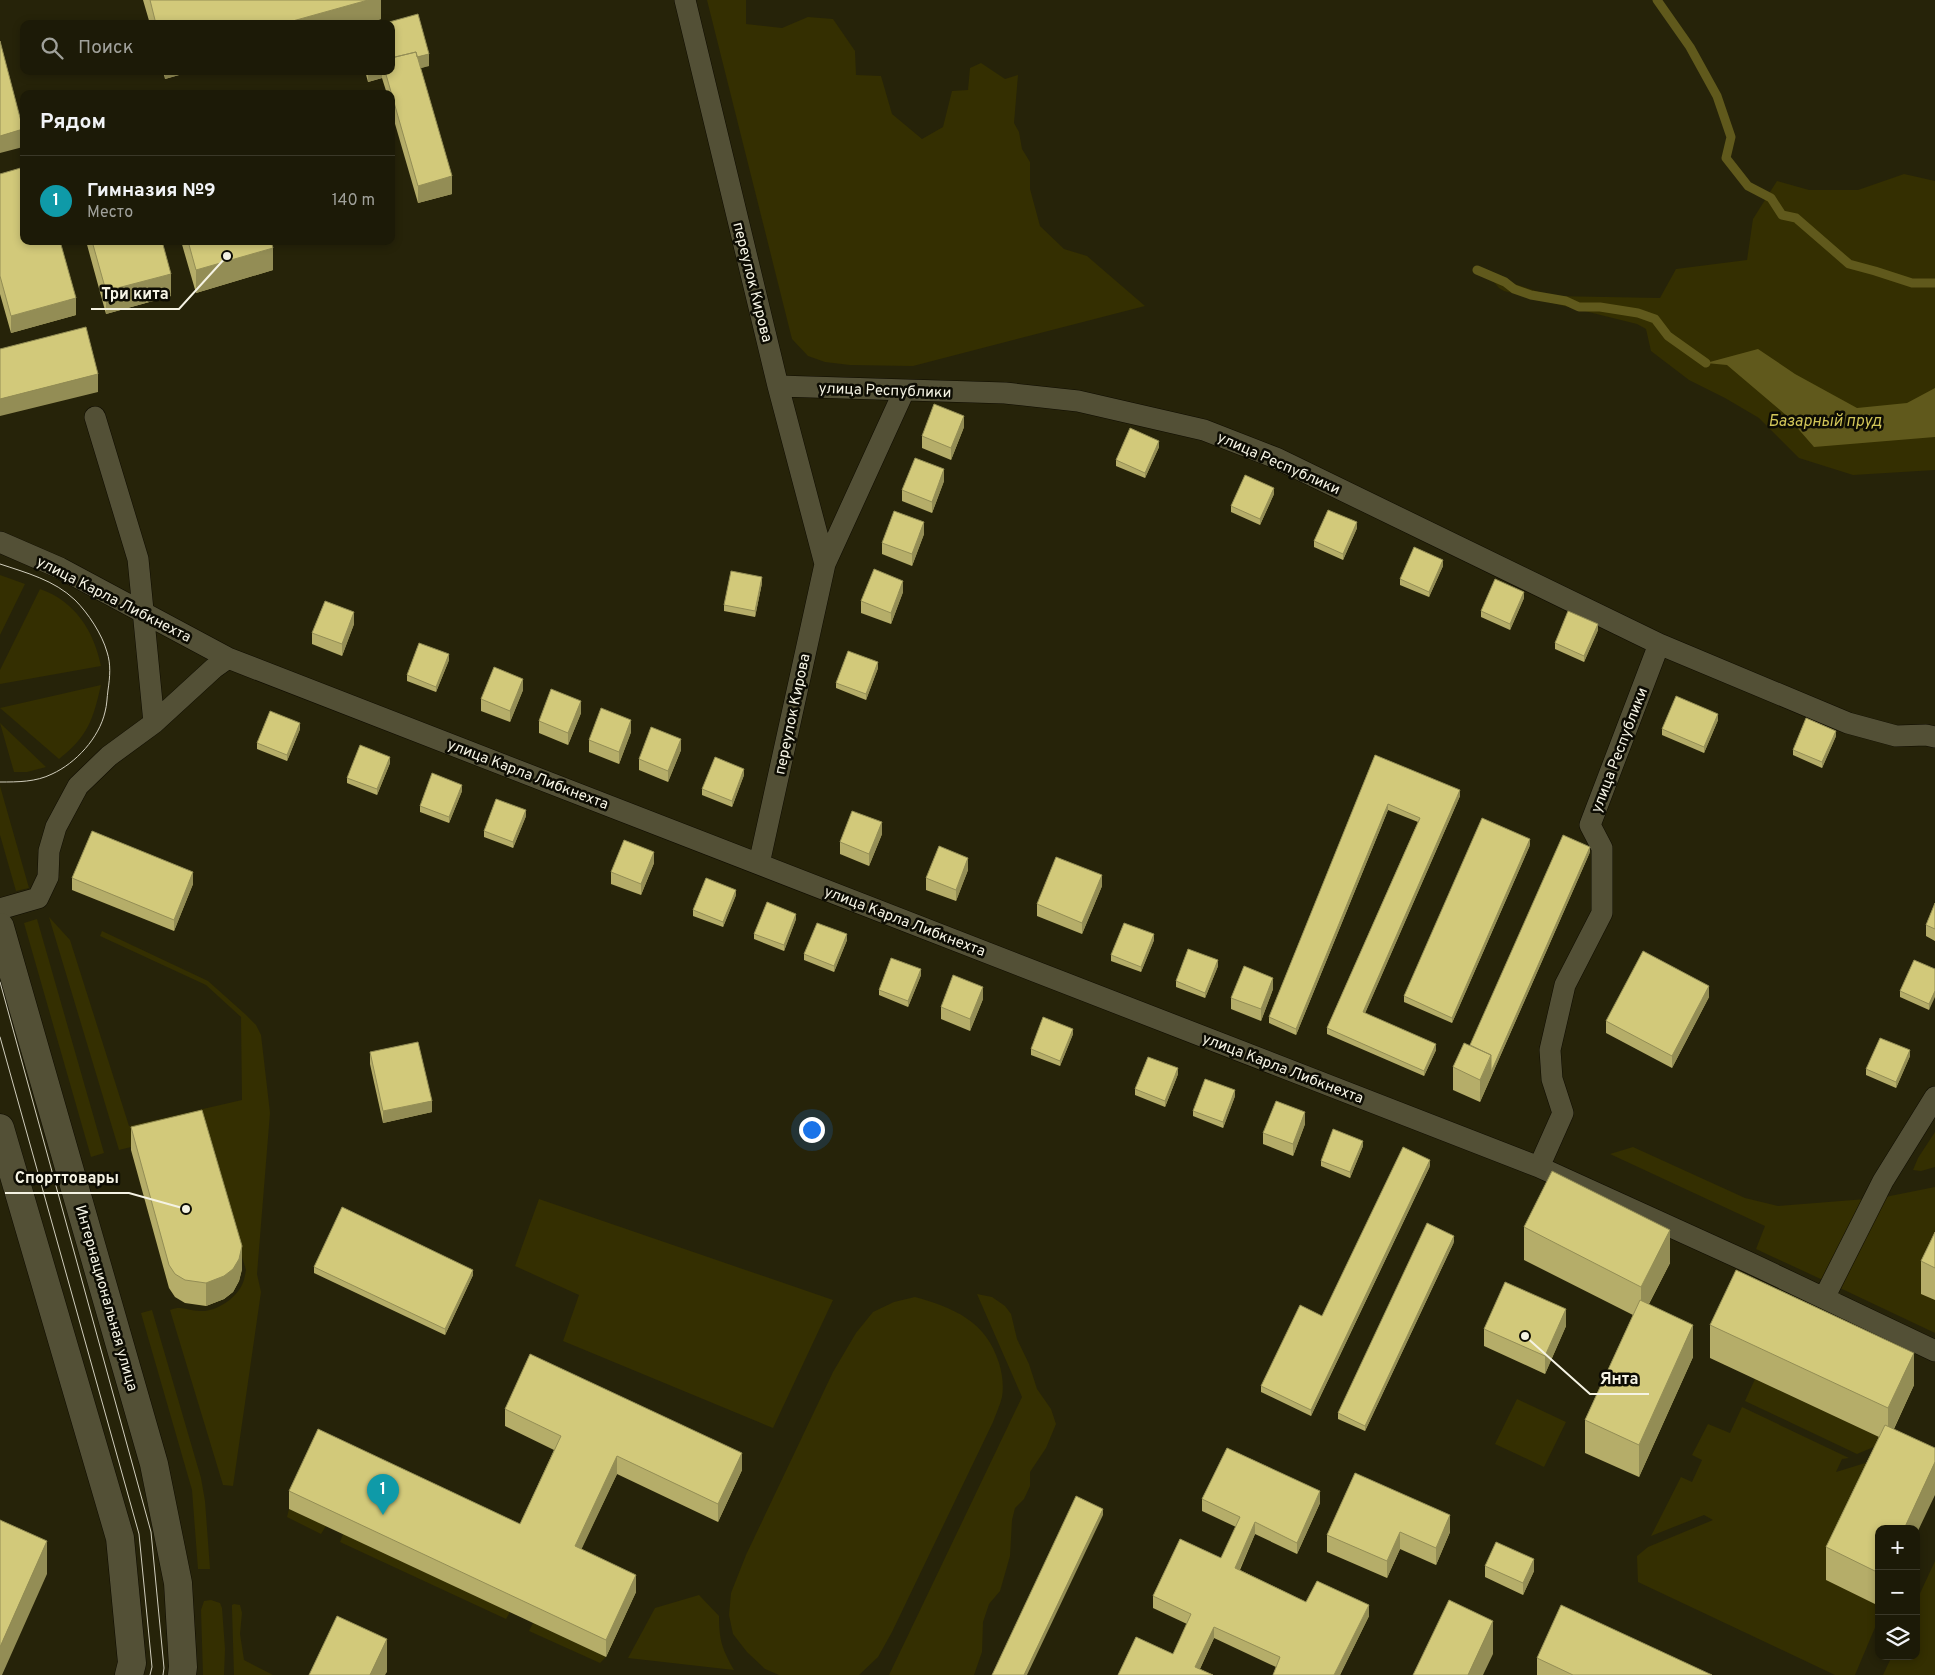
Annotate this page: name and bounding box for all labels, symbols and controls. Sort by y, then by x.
search box [20,20,395,75]
icon: search [38,34,66,62]
text: Поиск [78,36,134,60]
text: Рядом [40,109,106,136]
text: Гимназия №9 [87,179,216,203]
text: 1 [53,191,59,211]
text: 140 m [332,191,375,211]
text: Место [87,203,133,223]
street label: переулок Кирова [727,220,776,344]
callout: Три кита [91,278,179,309]
text: Три кита [101,285,169,305]
street label: улица Республики [818,380,952,403]
water label: Базарный пруд [1768,412,1882,432]
street label: улица Республики [1214,429,1343,500]
street label: улица Карла Либкнехта [33,553,194,648]
street label: переулок Кирова [771,652,816,777]
street label: улица Республики [1588,685,1653,816]
street label: улица Карла Либкнехта [444,736,611,815]
street label: улица Карла Либкнехта [821,883,988,962]
street label: улица Карла Либкнехта [1199,1030,1366,1109]
your location [799,1117,825,1143]
callout: Спорттовары [5,1162,129,1193]
text: Спорттовары [15,1169,119,1189]
street label: Интернациональная улица [70,1203,141,1394]
callout: Янта [1590,1363,1649,1394]
text: Янта [1600,1370,1638,1390]
pin: 1 [367,1474,399,1515]
map controls [1875,1525,1920,1660]
button: + [1875,1525,1920,1570]
button: − [1875,1570,1920,1615]
button: layers [1875,1615,1920,1660]

